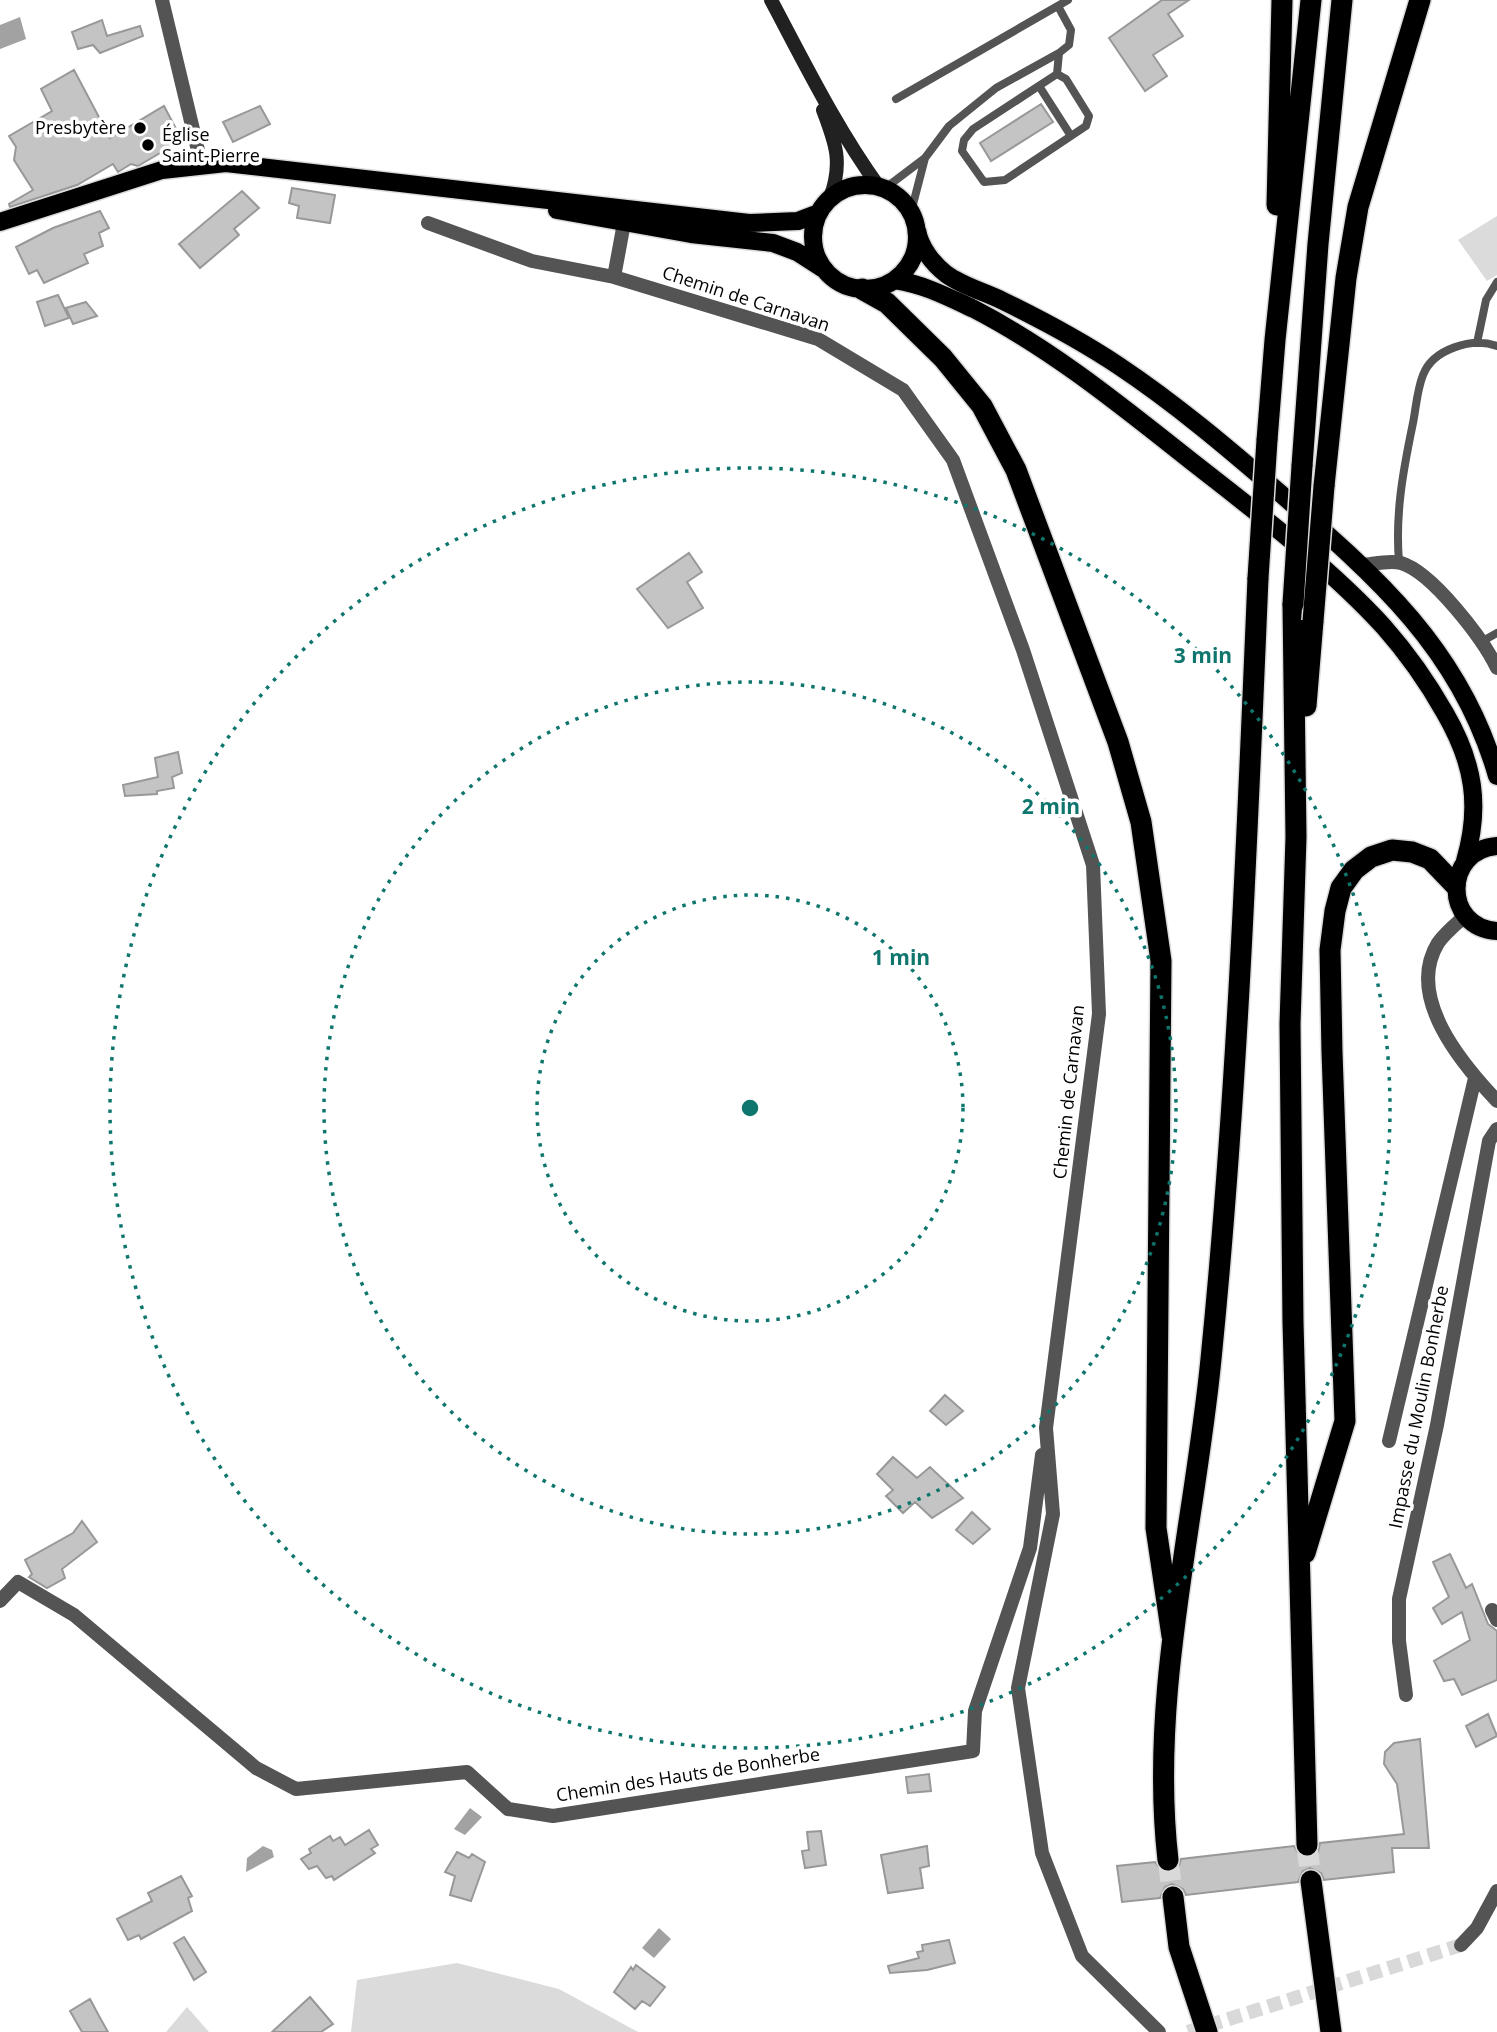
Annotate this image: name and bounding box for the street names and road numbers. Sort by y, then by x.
street label: Chemin de Carnavan [659,260,833,336]
street label: Chemin de Carnavan [1047,1004,1089,1180]
street label: Impasse du Moulin Bonherbe [1383,1283,1453,1531]
street label: Chemin des Hauts de Bonherbe [554,1741,821,1807]

